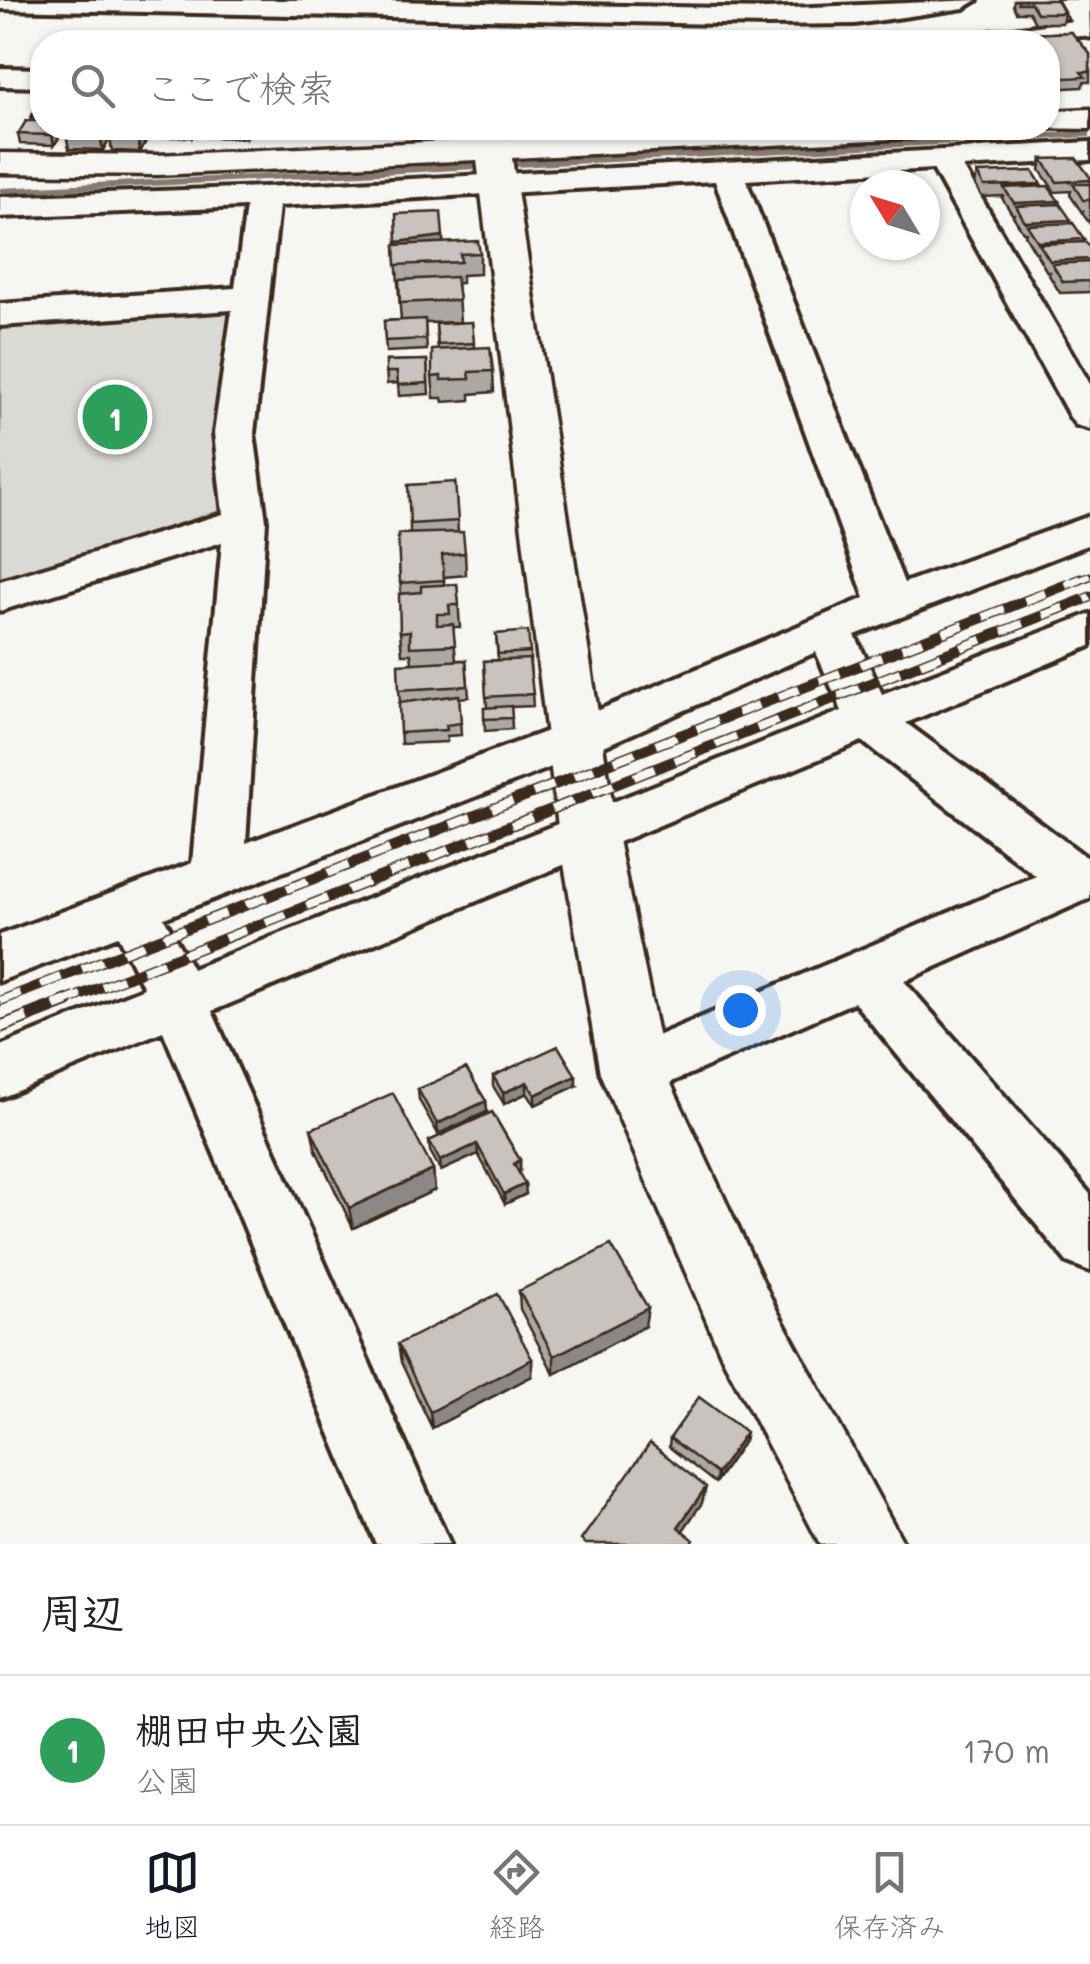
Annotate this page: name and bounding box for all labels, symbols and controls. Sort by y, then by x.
search box [30,30,1060,140]
icon: search [65,58,120,113]
text: ここで検索 [145,62,335,112]
north arrow [850,170,940,260]
pin: 1 [82,380,148,454]
your location [715,985,766,1036]
text: 周辺 [40,1584,124,1639]
text: 棚田中央公園 [135,1704,363,1754]
text: 1 [65,1729,80,1771]
text: 170 m [962,1729,1050,1771]
text: 公園 [135,1758,199,1800]
tab: 地図 [144,1845,200,1945]
tab: 経路 [489,1845,545,1945]
tab: 保存済み [834,1845,946,1945]

